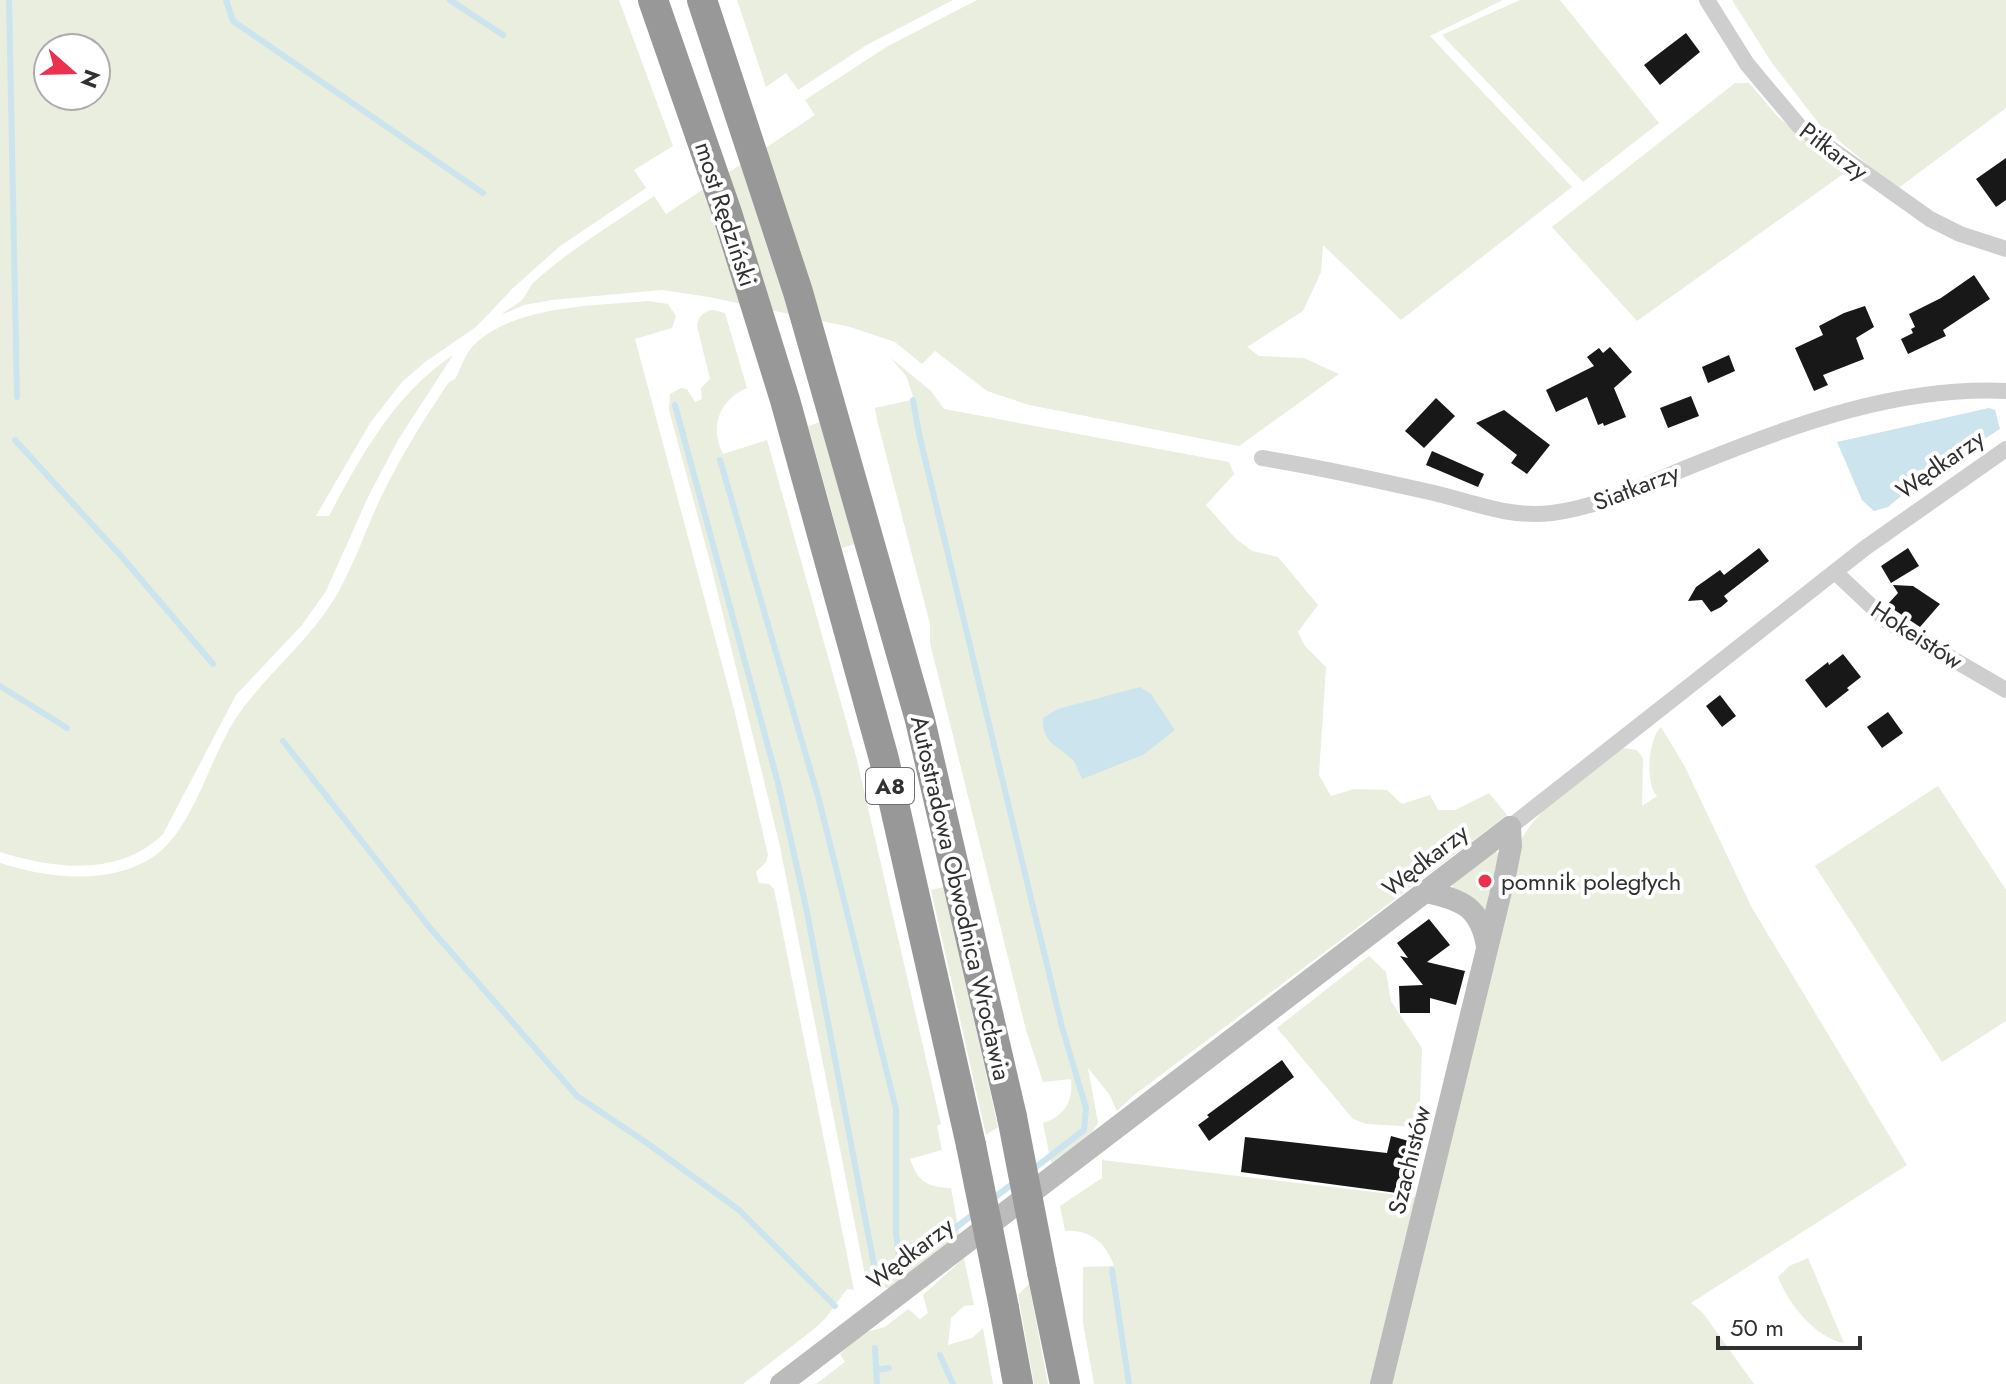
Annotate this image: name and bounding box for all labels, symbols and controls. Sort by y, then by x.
north arrow [32,32,112,112]
text: N [73,65,109,93]
street label: Piłkarzy [1792,114,1876,189]
street label: most Rędziński [686,137,766,291]
street label: Wędkarzy [1889,420,1992,507]
street label: Siatkarzy [1588,454,1685,519]
street label: Hokeistów [1864,592,1971,678]
street label: Autostradowa Obwodnica Wrocławia [902,712,1020,1084]
road number: A8 [866,768,914,804]
street label: Wędkarzy [1374,815,1476,905]
place label: pomnik poległych [1501,864,1681,899]
marker: pomnik poległych [1476,872,1494,890]
street label: Szachistów [1379,1101,1440,1218]
street label: Wędkarzy [859,1208,961,1297]
scale bar [1718,1300,1860,1350]
text: 50 m [1730,1310,1784,1345]

